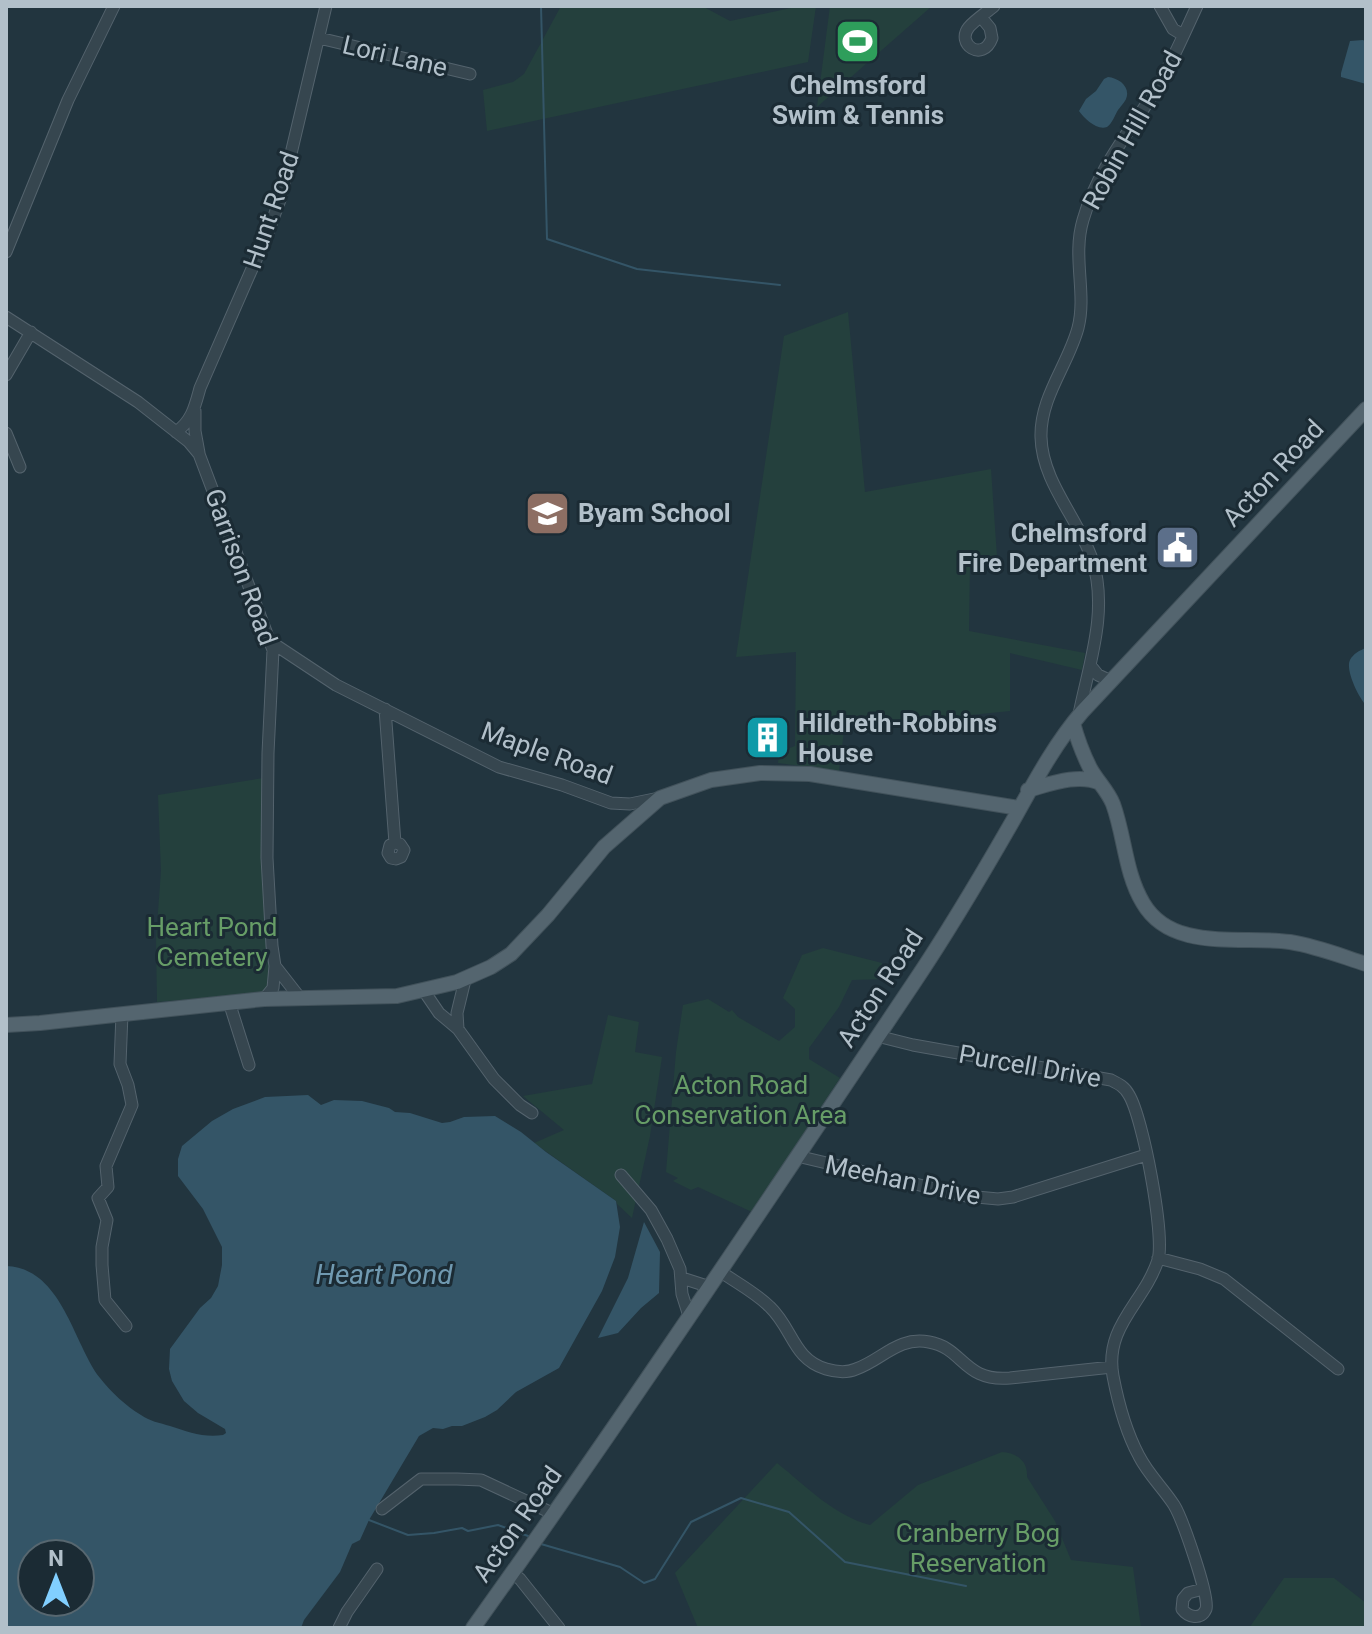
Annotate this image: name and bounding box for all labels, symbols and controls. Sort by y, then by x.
sports icon: Chelmsford Swim & Tennis [834,18,882,66]
street label: Lori Lane [340,29,450,83]
street label: Robin Hill Road [1076,46,1188,214]
place label: Chelmsford Swim & Tennis [772,70,944,130]
street label: Hunt Road [237,148,305,272]
street label: Acton Road [1216,414,1330,532]
street label: Garrison Road [199,485,283,649]
school or university icon: Byam School [523,489,571,537]
place label: Byam School [578,498,731,528]
place label: Chelmsford Fire Department [958,518,1147,578]
public building icon: Chelmsford Fire Department [1154,524,1202,572]
place label: Hildreth-Robbins House [798,708,997,768]
building icon: Hildreth-Robbins House [743,714,791,762]
street label: Maple Road [477,715,617,791]
park label: Heart Pond Cemetery [147,912,277,972]
street label: Acton Road [831,924,929,1052]
street label: Purcell Drive [956,1039,1104,1093]
park label: Acton Road Conservation Area [635,1070,847,1130]
street label: Meehan Drive [823,1149,983,1211]
water label: Heart Pond [316,1258,453,1291]
street label: Acton Road [466,1460,568,1588]
park label: Cranberry Bog Reservation [896,1518,1060,1578]
north arrow [16,1538,96,1618]
text: N [48,1546,64,1571]

